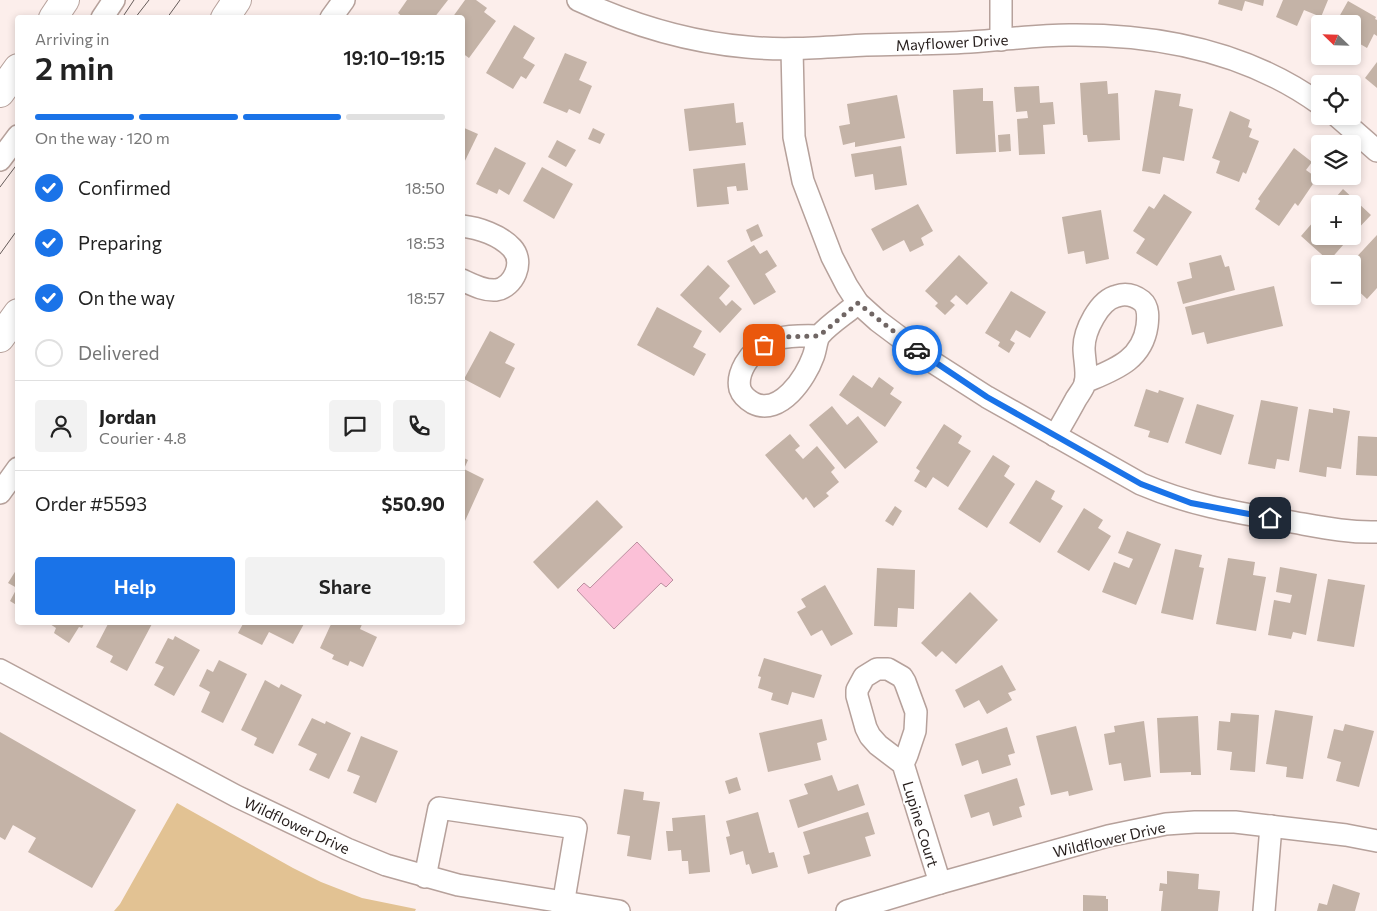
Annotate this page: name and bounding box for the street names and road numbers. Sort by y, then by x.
street label: Mayflower Drive [895,30,1009,54]
street label: Lupine Court [899,779,943,869]
street label: Wildflower Drive [241,793,353,857]
street label: Wildflower Drive [1051,817,1167,861]

